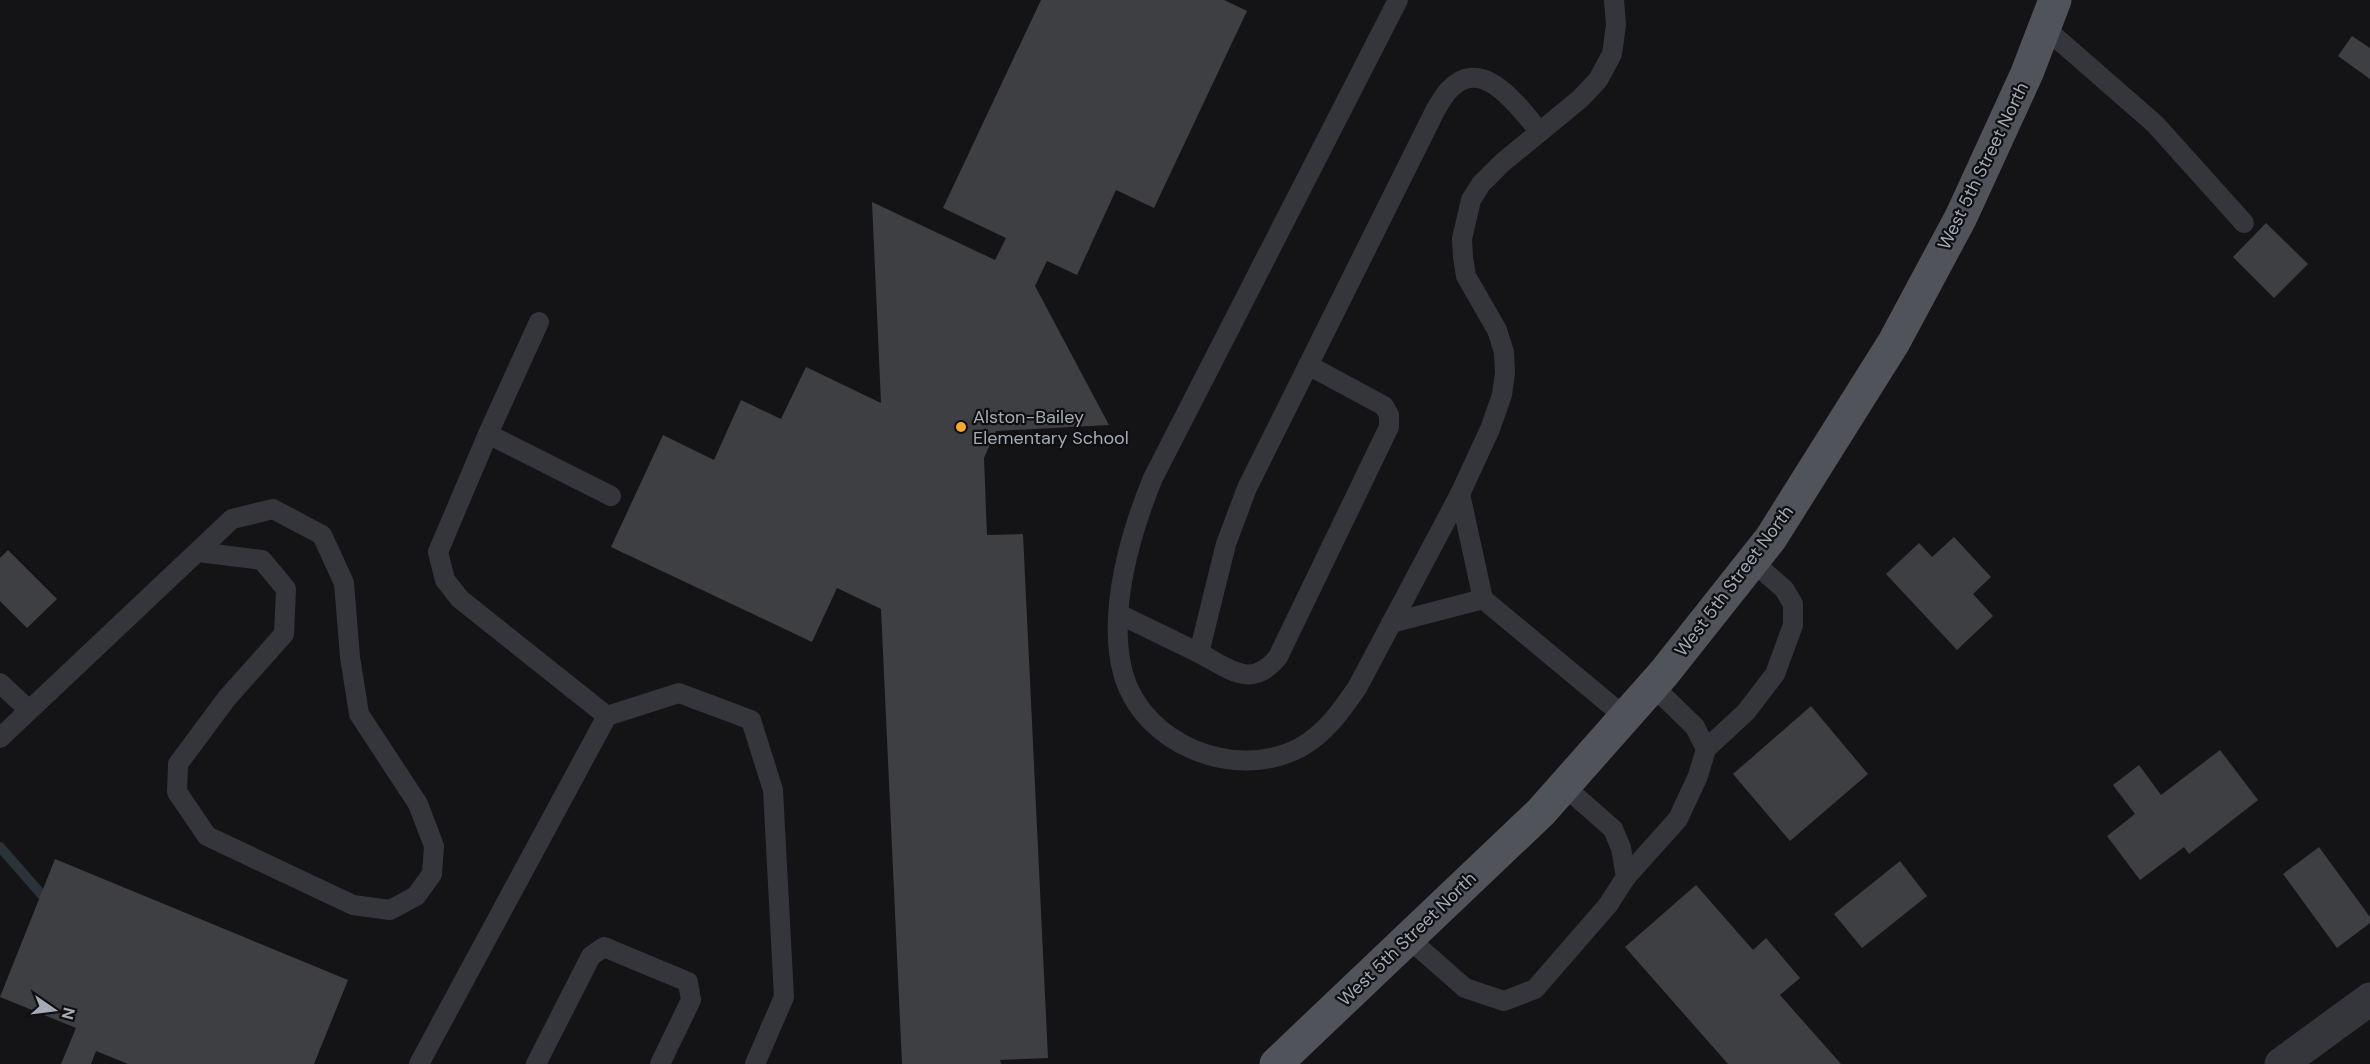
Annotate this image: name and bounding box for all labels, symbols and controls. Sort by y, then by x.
street label: West 5th Street North [1932,78,2034,254]
place label: Alston-Bailey Elementary School [973,405,1129,450]
marker: Alston-Bailey Elementary School [954,420,968,434]
street label: West 5th Street North [1669,501,1799,661]
street label: West 5th Street North [1333,867,1481,1011]
north arrow [24,980,84,1040]
text: N [56,1005,80,1022]

